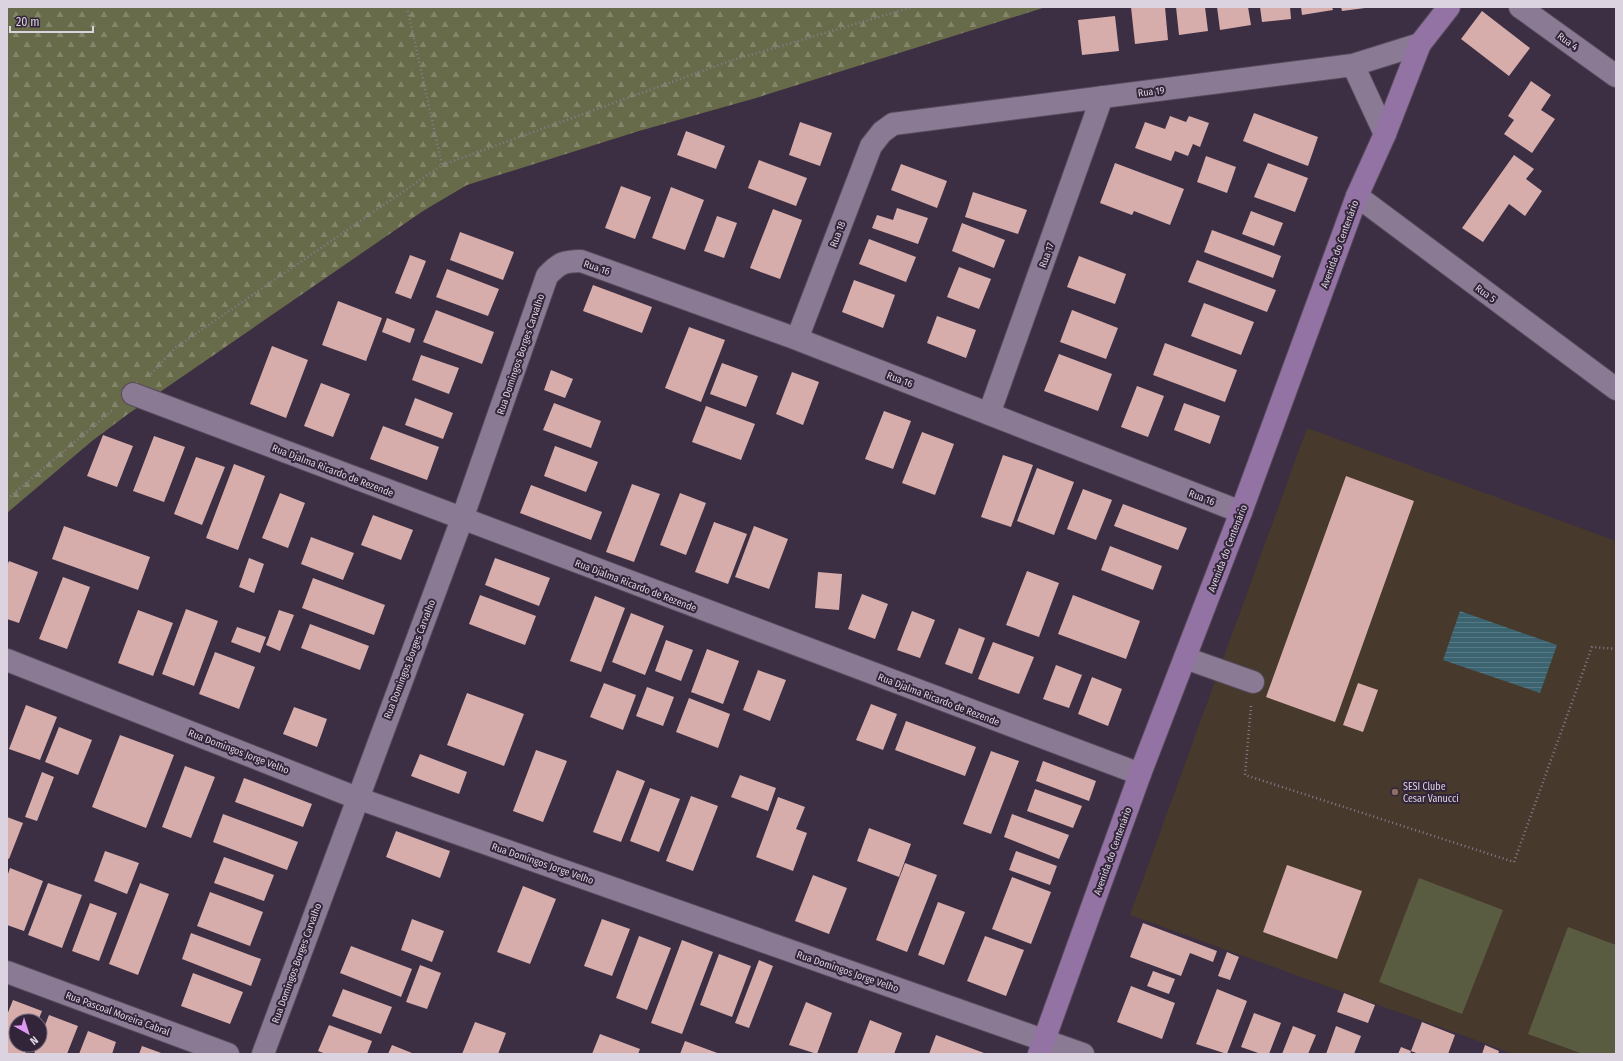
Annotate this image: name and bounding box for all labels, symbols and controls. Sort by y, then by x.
scale bar [10,8,93,34]
text: 20 m [16,15,40,29]
street label: Rua 4 [1555,30,1580,53]
street label: Rua 19 [1137,84,1165,100]
street label: Avenida do Centenário [1318,199,1361,290]
street label: Rua 18 [828,220,848,249]
street label: Rua 17 [1037,241,1057,270]
street label: Rua 16 [582,258,611,278]
street label: Rua 5 [1473,282,1498,306]
street label: Rua Domingos Borges Carvalho [495,292,547,416]
street label: Rua 16 [885,370,914,390]
street label: Rua Djalma Ricardo de Rezende [270,442,395,500]
street label: Rua 16 [1187,488,1216,508]
street label: Avenida do Centenário [1206,503,1250,594]
street label: Rua Djalma Ricardo de Rezende [573,557,698,615]
street label: Rua Domingos Borges Carvalho [382,598,438,721]
street label: Rua Djalma Ricardo de Rezende [876,671,1001,729]
street label: Rua Domingos Jorge Velho [187,727,291,777]
place label: SESI Clube Cesar Vanucci [1403,781,1459,805]
marker: SESI Clube Cesar Vanucci [1390,787,1400,797]
street label: Avenida do Centenário [1091,806,1134,897]
street label: Rua Domingos Jorge Velho [490,841,595,887]
street label: Rua Domingos Borges Carvalho [270,902,324,1025]
street label: Rua Domingos Jorge Velho [795,949,900,995]
street label: Rua Pascoal Moreira Cabral [64,989,172,1039]
north arrow [8,1013,48,1053]
text: N [27,1033,41,1048]

